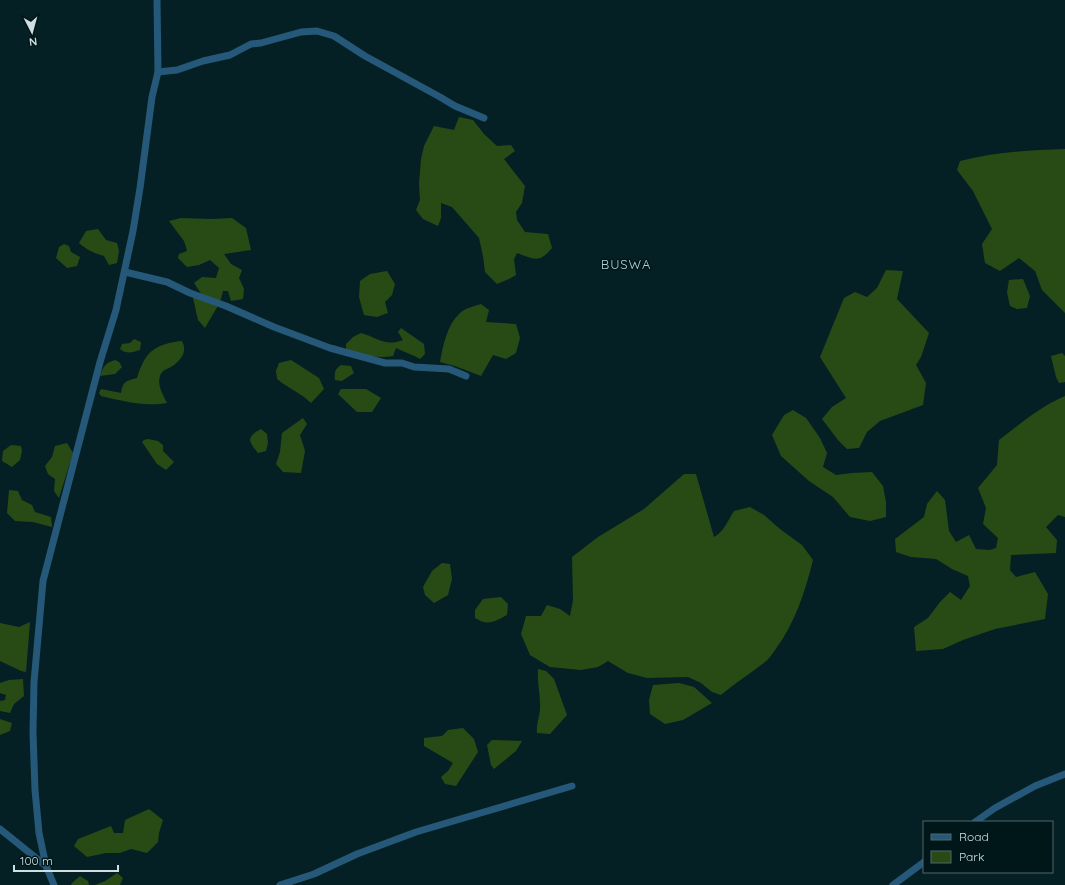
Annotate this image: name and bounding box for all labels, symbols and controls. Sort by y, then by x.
north arrow [12,12,52,52]
text: N [28,35,38,49]
district label: BUSWA [601,256,651,272]
legend [923,821,1053,873]
text: Road [959,829,989,844]
scale bar [14,847,118,873]
text: Park [959,849,984,864]
text: 100 m [20,853,53,868]

